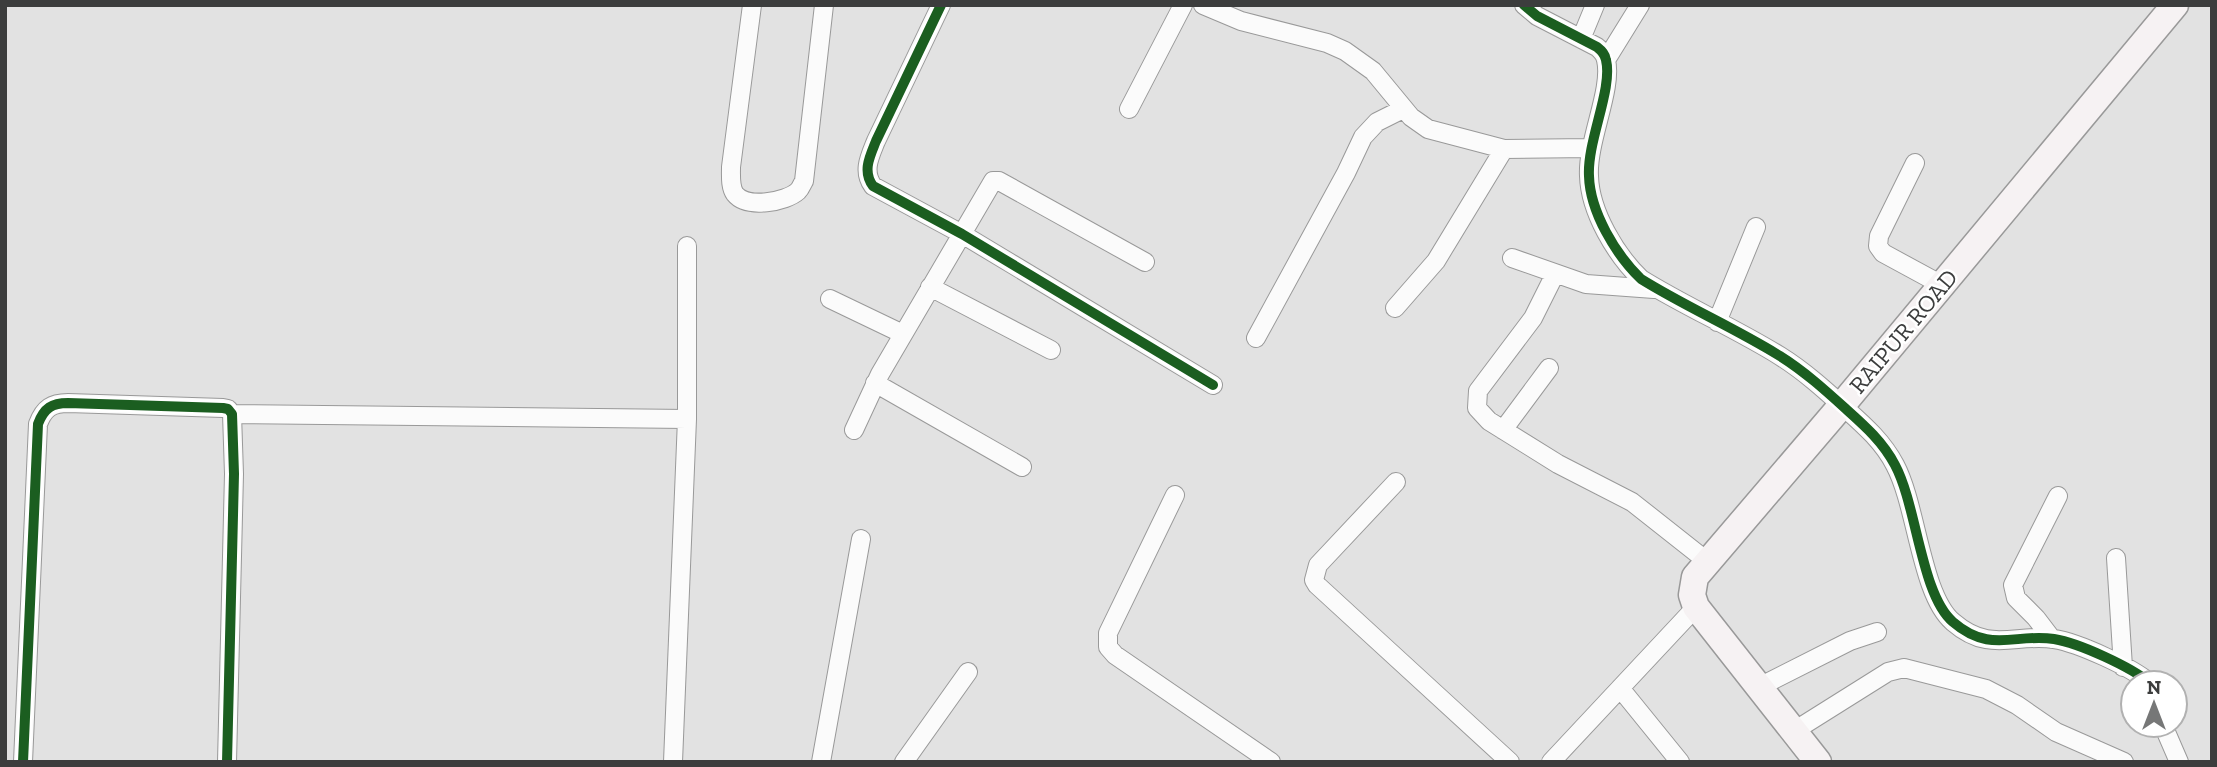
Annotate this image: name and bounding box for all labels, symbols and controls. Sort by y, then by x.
street label: RAIPUR ROAD [1843,263,1963,399]
north arrow [2119,669,2189,739]
text: N [2147,676,2161,699]

